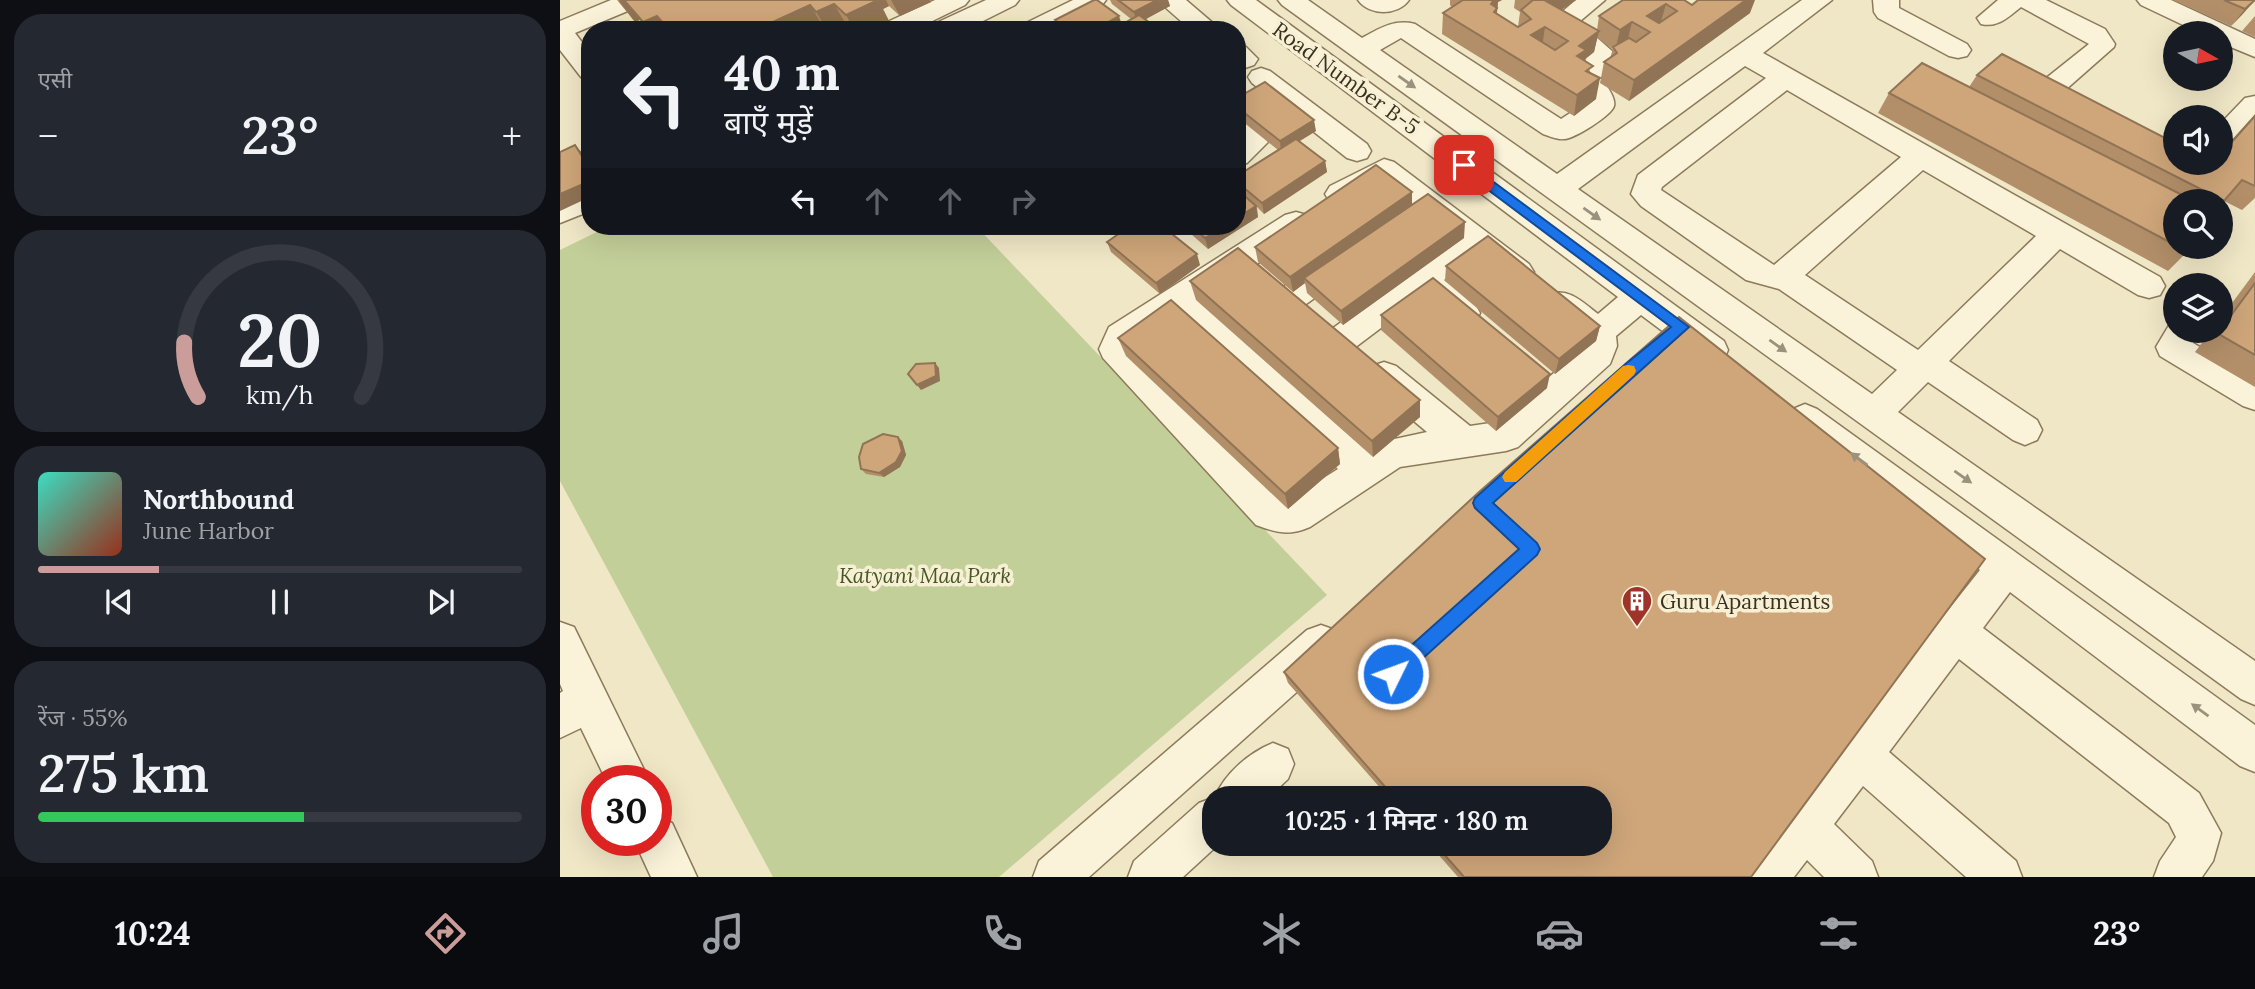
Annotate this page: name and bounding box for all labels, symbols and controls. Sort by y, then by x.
street label: Road Number B-5 [1267,16,1425,140]
north arrow [2163,21,2233,91]
map controls [2163,21,2233,343]
text: 40 m [724,41,840,103]
icon: left [609,49,700,140]
text: एसी [38,65,72,94]
one-way arrow [1398,75,1416,89]
text: 23° [242,102,318,168]
text: बाएँ मुड़ें [724,102,813,143]
button: sound [2163,105,2233,175]
text: − [38,112,58,160]
text: + [502,112,522,160]
pin [1434,135,1494,195]
icon: arrive [1445,146,1483,184]
icon: left [785,182,823,220]
icon: ahead [858,182,896,220]
icon: ahead [931,182,969,220]
icon: right [1004,182,1042,220]
button: search [2163,189,2233,259]
one-way arrow [1583,207,1601,221]
button: layers [2163,273,2233,343]
text: 20 [237,294,323,387]
one-way arrow [1769,338,1787,352]
text: km/h [246,378,314,410]
one-way arrow [1851,451,1869,466]
one-way arrow [1954,470,1972,484]
text: Northbound [143,483,294,516]
text: June Harbor [143,516,274,545]
park label: Katyani Maa Park [839,562,1011,589]
icon: previous [100,583,138,621]
icon: pause [261,583,299,621]
icon: next [422,583,460,621]
building icon: Guru Apartments [1620,584,1654,628]
place label: Guru Apartments [1660,588,1830,615]
position arrow [1356,637,1430,711]
text: रेंज · 55% [38,703,127,732]
one-way arrow [2191,704,2209,718]
text: 275 km [38,740,209,806]
speed limit sign: 30 [581,765,672,856]
text: 10:25 · 1 मिनट · 180 m [1286,804,1528,837]
icon: directions [421,909,470,958]
icon: music [699,909,748,958]
icon: phone [978,909,1027,958]
icon: climate [1257,909,1306,958]
icon: car [1535,909,1584,958]
icon: filters [1814,909,1863,958]
text: 10:24 [115,913,191,954]
text: 23° [2093,913,2140,954]

